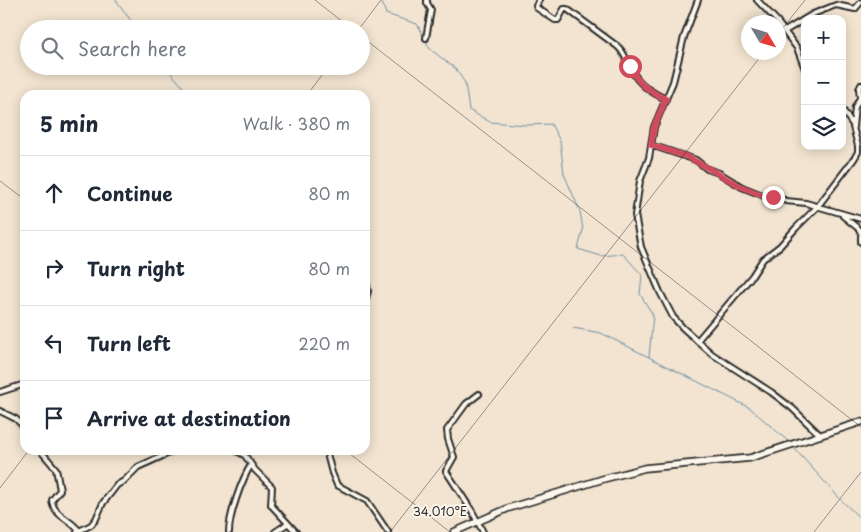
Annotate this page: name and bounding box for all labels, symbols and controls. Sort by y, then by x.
north arrow [741,15,786,60]
map controls [801,15,846,150]
button: + [801,15,846,60]
search box [20,20,370,75]
icon: search [38,34,66,62]
text: Search here [78,34,187,62]
route start [619,55,642,78]
button: − [801,60,846,105]
button: layers [801,105,846,150]
text: 5 min [40,107,98,139]
text: Walk · 380 m [243,111,350,135]
icon: ahead [40,179,68,207]
text: Continue [87,179,173,207]
text: 80 m [308,181,350,205]
route end [762,186,785,209]
icon: right [40,254,68,282]
text: Turn right [87,254,185,282]
text: 80 m [308,256,350,280]
icon: left [40,329,68,357]
text: Turn left [87,329,171,357]
text: 220 m [299,331,350,355]
icon: arrive [40,404,68,432]
text: Arrive at destination [87,404,291,432]
text: 34.010°E [413,502,467,520]

